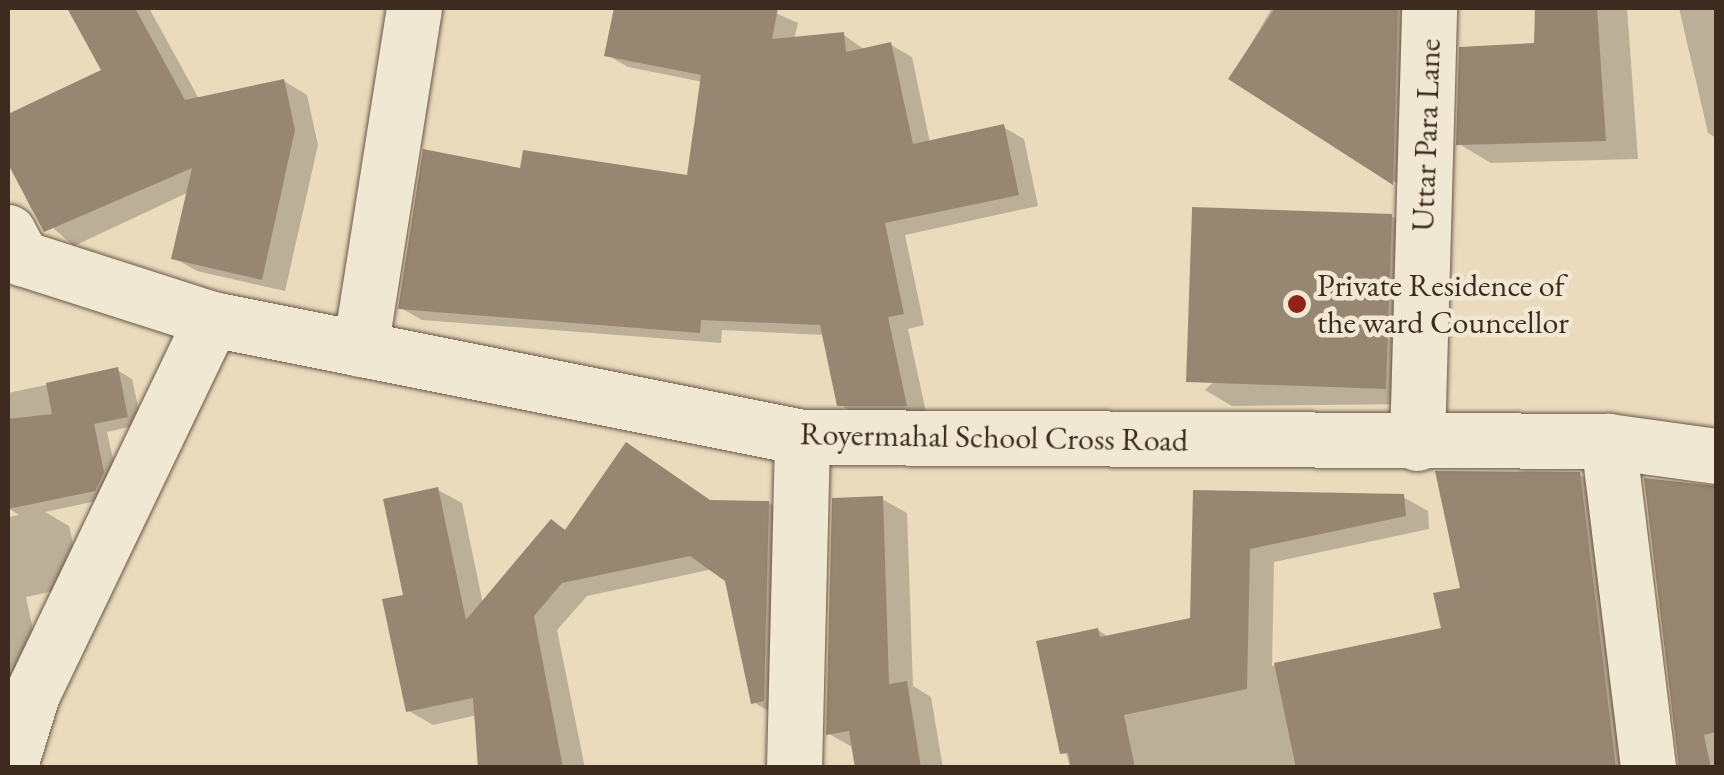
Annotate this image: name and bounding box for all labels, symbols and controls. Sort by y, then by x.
street label: Uttar Para Lane [1403,38,1449,232]
place label: Private Residence of the ward Councellor [1317,267,1569,342]
marker: Private Residence of the ward Councellor [1286,293,1308,315]
street label: Royermahal School Cross Road [800,414,1188,460]

